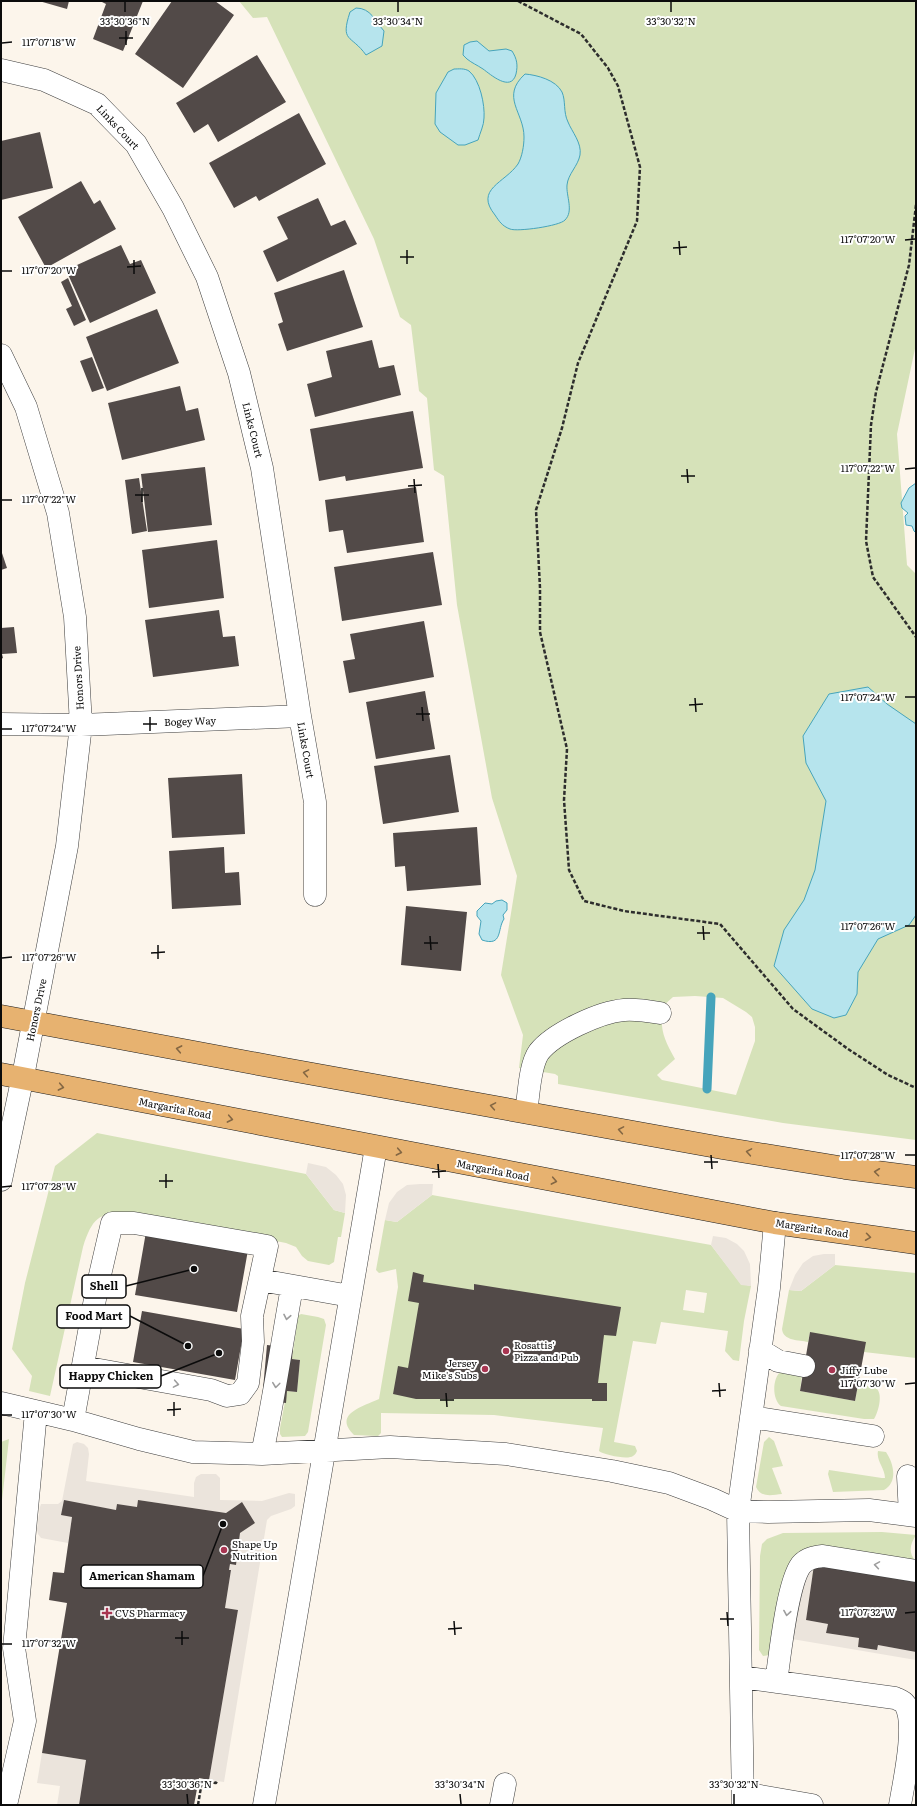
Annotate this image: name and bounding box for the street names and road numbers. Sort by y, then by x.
street label: Links Court [93,101,143,153]
street label: Links Court [239,400,268,459]
street label: Honors Drive [68,646,87,710]
street label: Bogey Way [164,712,216,729]
street label: Links Court [294,721,319,779]
street label: Honors Drive [22,977,49,1043]
street label: Margarita Road [137,1093,213,1122]
street label: Margarita Road [455,1155,531,1184]
street label: Margarita Road [774,1214,850,1241]

